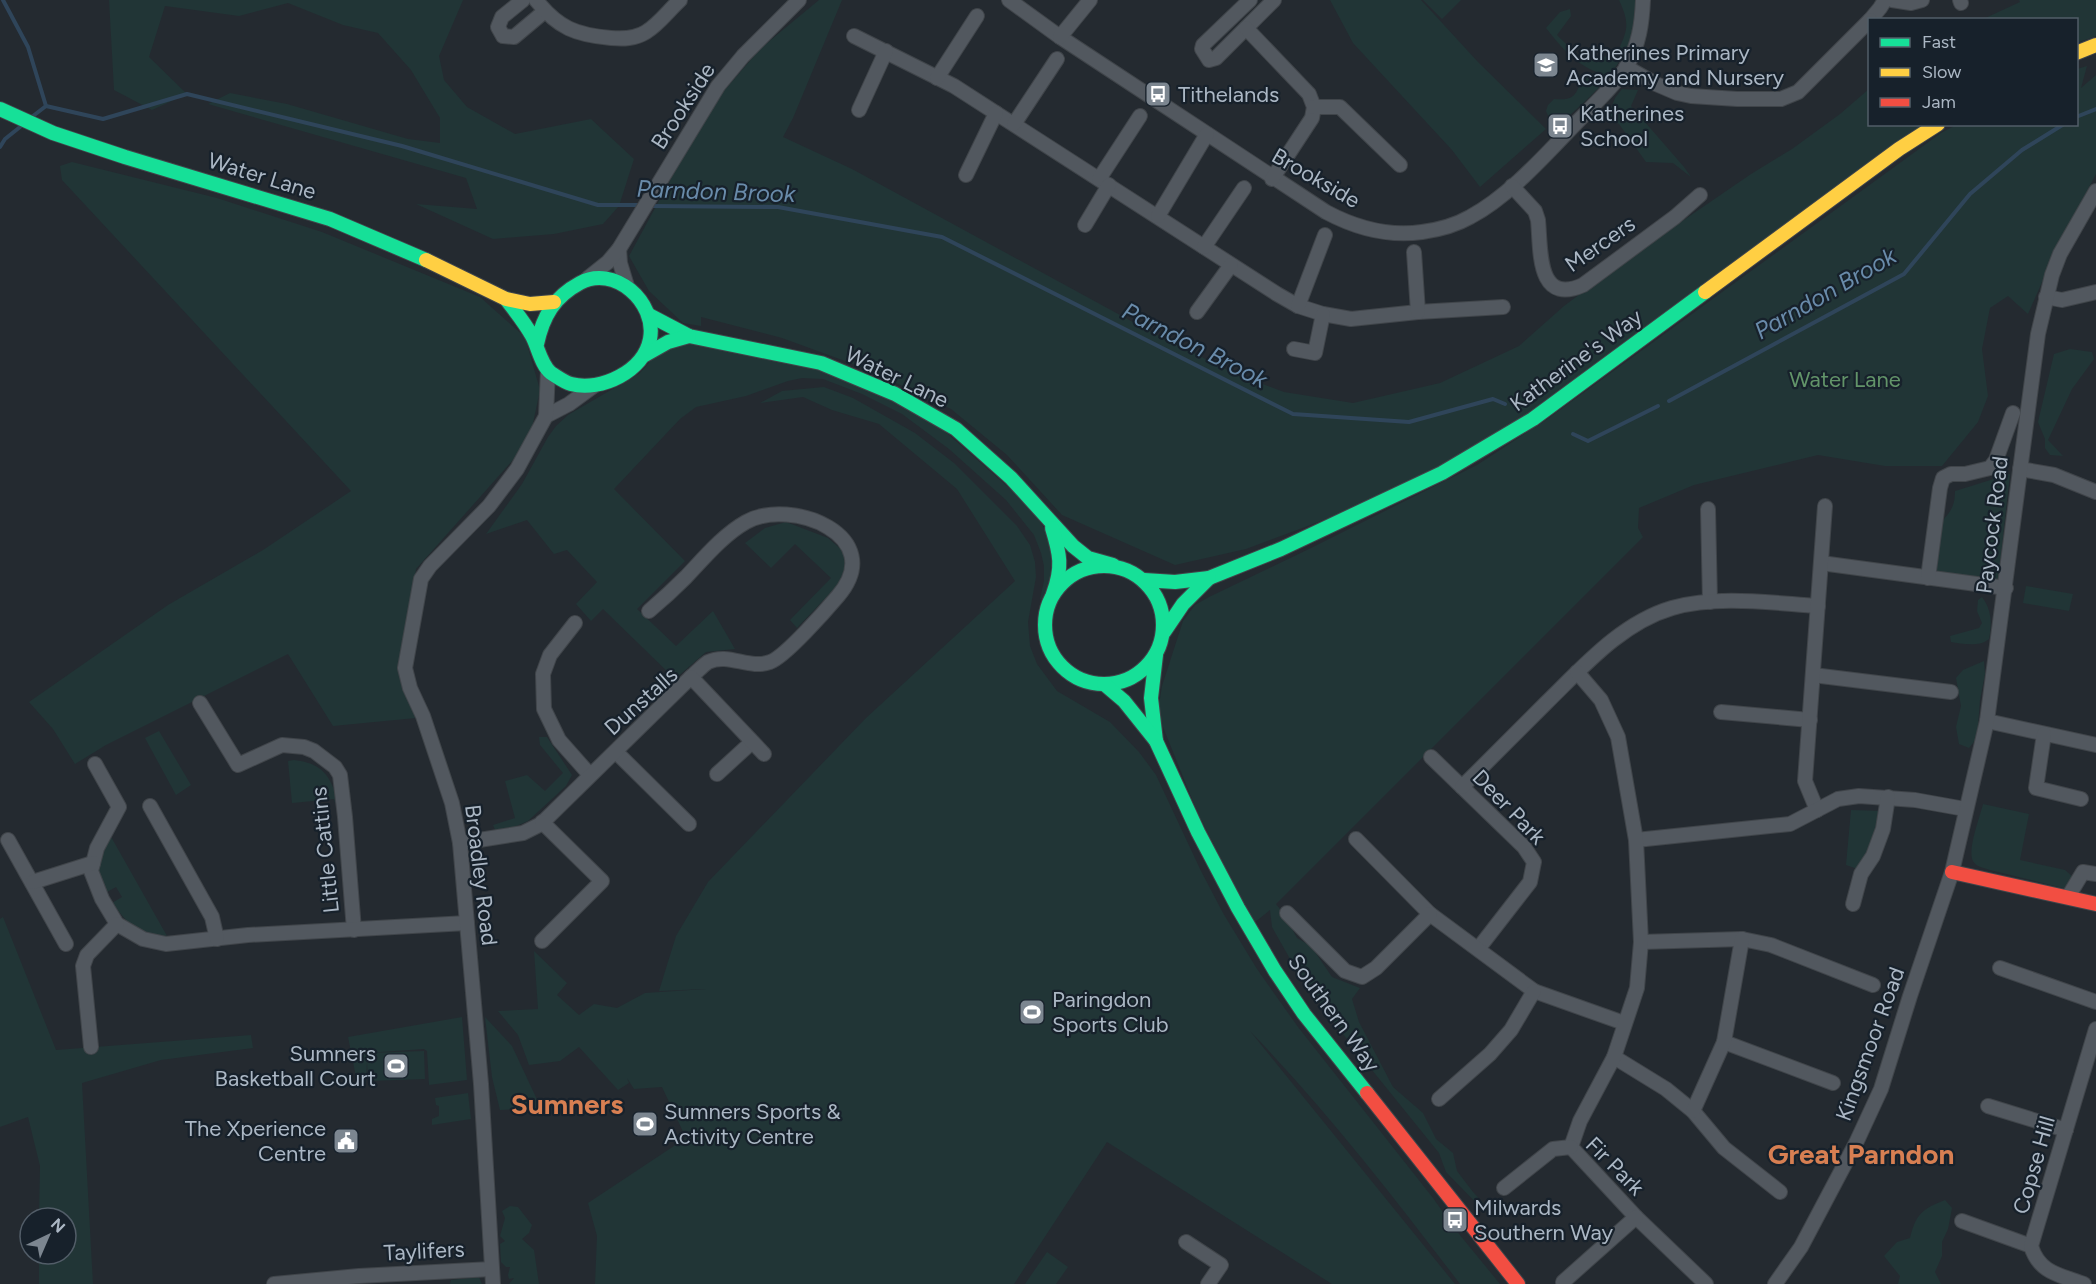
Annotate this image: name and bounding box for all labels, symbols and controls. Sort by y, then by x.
legend [1868,18,2078,126]
text: Fast [1922,31,1956,53]
place label: Katherines Primary Academy and Nursery [1566,39,1785,91]
school or university icon: Katherines Primary Academy and Nursery [1531,50,1561,80]
street label: Brookside [645,58,721,154]
text: Slow [1922,61,1961,83]
bus stop icon: Tithelands [1143,79,1173,109]
place label: Tithelands [1178,81,1279,108]
text: Jam [1922,91,1956,113]
place label: Katherines School [1580,100,1684,152]
bus stop icon: Katherines School [1545,111,1575,141]
street label: Brookside [1267,142,1365,214]
street label: Water Lane [205,147,319,205]
water label: Parndon Brook [636,174,797,208]
street label: Mercers [1560,210,1640,278]
water label: Parndon Brook [1749,240,1902,345]
water label: Parndon Brook [1118,296,1274,395]
street label: Katherine's Way [1505,303,1648,417]
street label: Water Lane [841,340,953,414]
park label: Water Lane [1789,366,1901,393]
street label: Paycock Road [1970,455,2014,595]
street label: Dunstalls [599,661,683,741]
street label: Deer Park [1467,764,1552,850]
street label: Little Cattins [305,786,345,914]
street label: Broadley Road [459,803,503,947]
street label: Southern Way [1282,949,1386,1078]
street label: Kingsmoor Road [1830,963,1910,1125]
place label: Paringdon Sports Club [1052,986,1169,1038]
sports icon: Paringdon Sports Club [1017,997,1047,1027]
place label: Sumners Basketball Court [214,1040,376,1092]
sports icon: Sumners Basketball Court [381,1051,411,1081]
district label: Sumners [511,1087,623,1121]
place label: Sumners Sports & Activity Centre [664,1098,841,1150]
sports icon: Sumners Sports & Activity Centre [630,1109,660,1139]
street label: Copse Hill [2007,1113,2061,1217]
place label: The Xperience Centre [185,1115,326,1167]
public building icon: The Xperience Centre [331,1126,361,1156]
street label: Fir Park [1580,1131,1650,1201]
district label: Great Parndon [1768,1137,1954,1171]
place label: Milwards Southern Way [1474,1194,1614,1246]
bus stop icon: Milwards Southern Way [1440,1205,1470,1235]
north arrow [18,1206,78,1266]
text: N [47,1214,69,1237]
street label: Taylifers [383,1235,465,1267]

